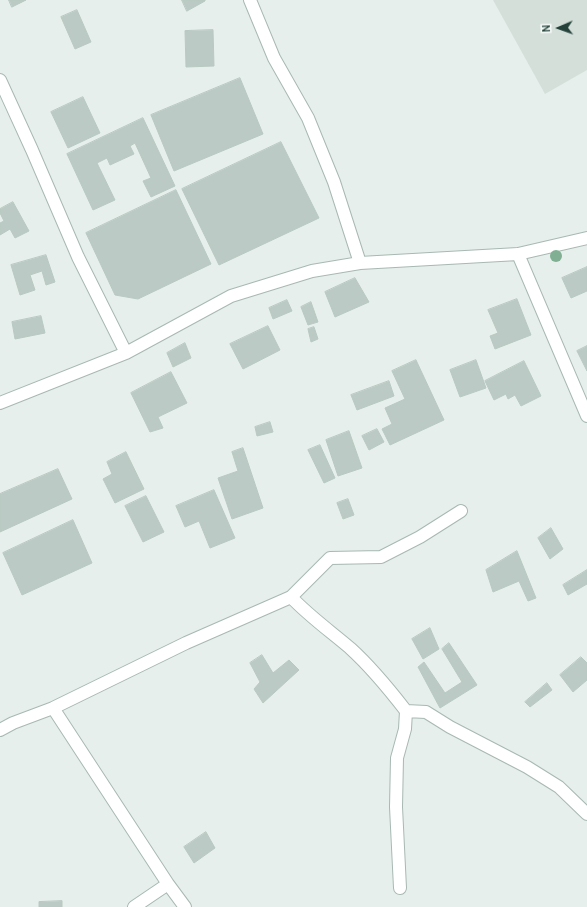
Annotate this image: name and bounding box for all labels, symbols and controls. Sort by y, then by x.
north arrow [539,8,579,48]
text: N [540,24,553,33]

